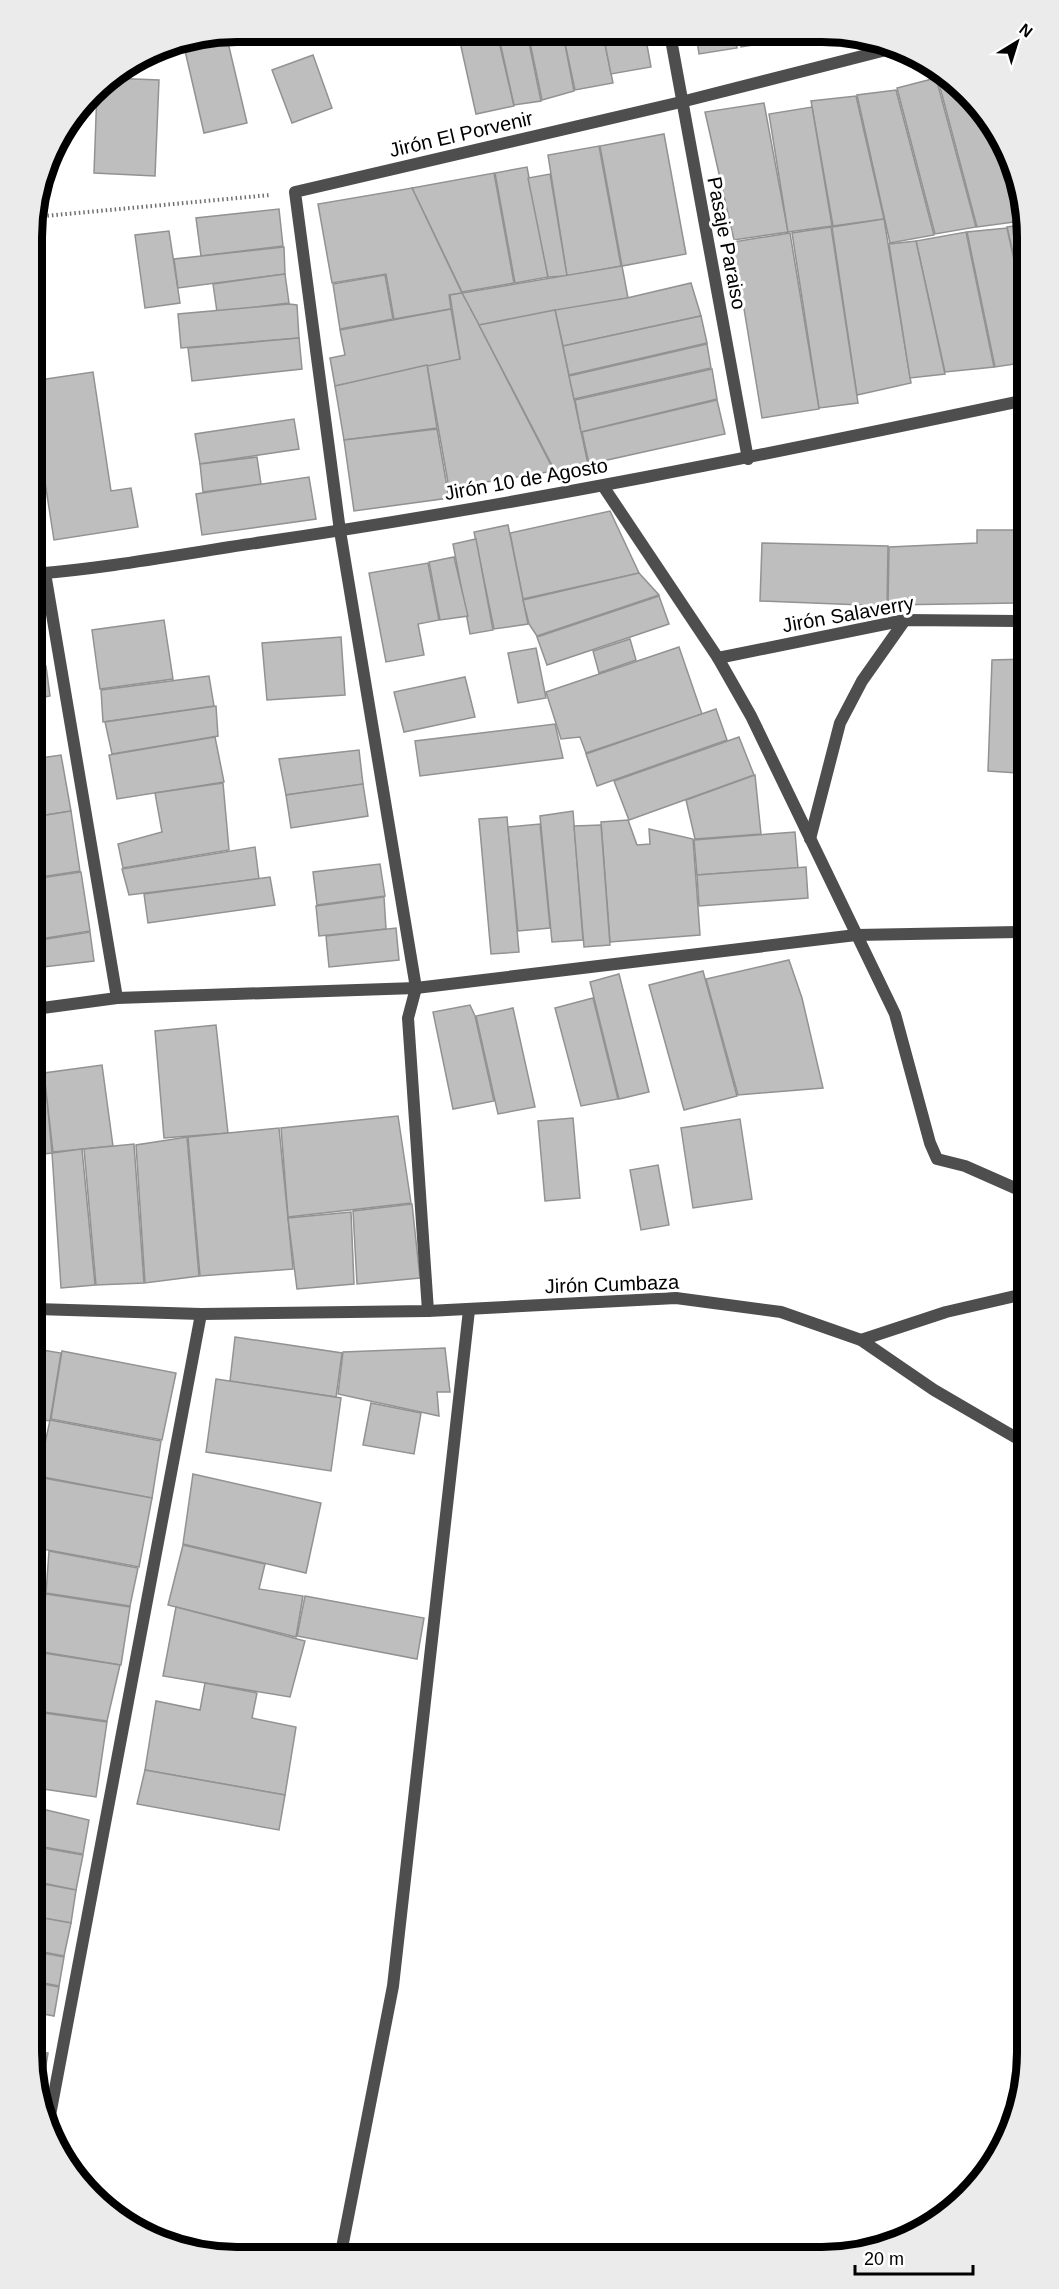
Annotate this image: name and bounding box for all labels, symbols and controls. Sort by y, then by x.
north arrow [987,12,1047,72]
text: N [1016,20,1036,41]
street label: Jirón El Porvenir [387,107,535,161]
street label: Pasaje Paraiso [703,175,751,311]
street label: Jirón 10 de Agosto [443,454,609,504]
street label: Jirón Salaverry [780,592,916,636]
street label: Jirón Cumbaza [544,1271,680,1297]
scale bar [855,2238,974,2276]
text: 20 m [864,2249,904,2269]

